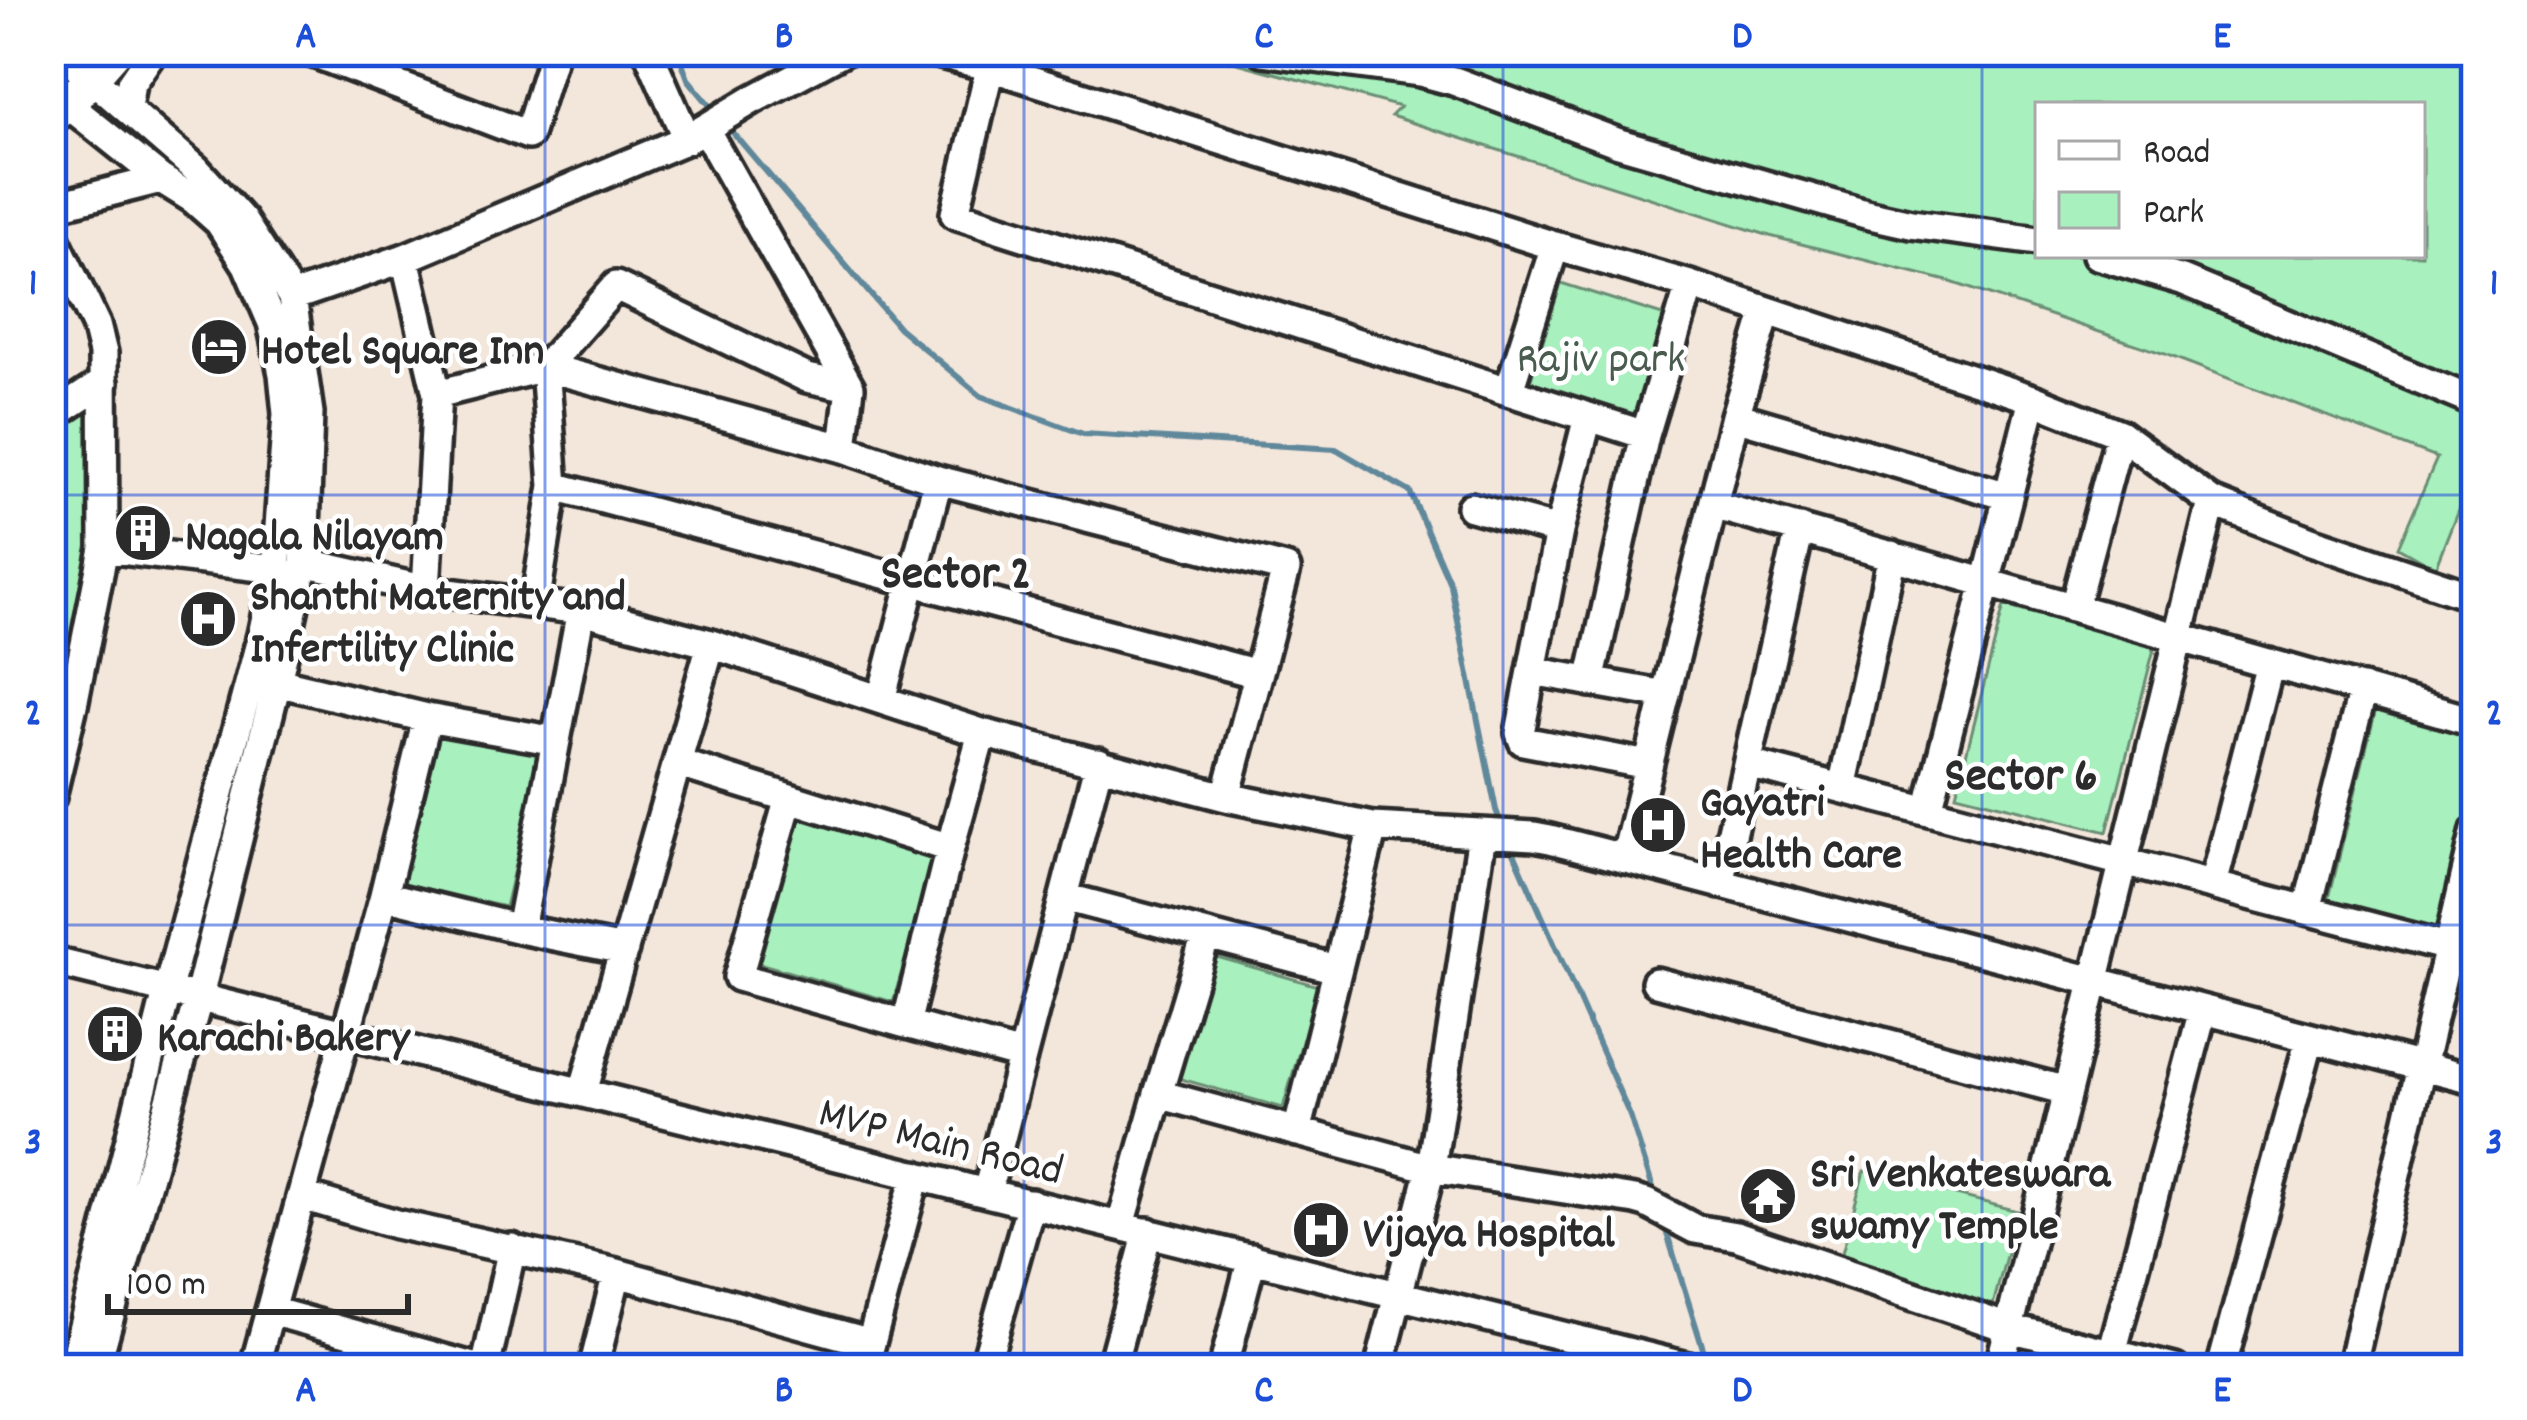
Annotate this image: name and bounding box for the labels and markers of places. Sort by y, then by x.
hotel icon: Hotel Square Inn [188,316,250,378]
place label: Hotel Square Inn [261,322,544,386]
building icon: Nagala Nilayam [112,502,174,564]
place label: Nagala Nilayam [185,508,444,572]
place label: Shanthi Maternity and Infertility Clinic [250,568,626,684]
hospital icon: Shanthi Maternity and Infertility Clinic [177,588,239,650]
place label: Gayatri Health Care [1700,774,1902,890]
hospital icon: Gayatri Health Care [1627,794,1689,856]
building icon: Karachi Bakery [84,1003,146,1065]
place label: Karachi Bakery [157,1009,411,1073]
place label: Sri Venkateswara swamy Temple [1810,1145,2112,1261]
temple icon: Sri Venkateswara swamy Temple [1737,1165,1799,1227]
hospital icon: Vijaya Hospital [1290,1199,1352,1261]
place label: Vijaya Hospital [1363,1205,1615,1269]

